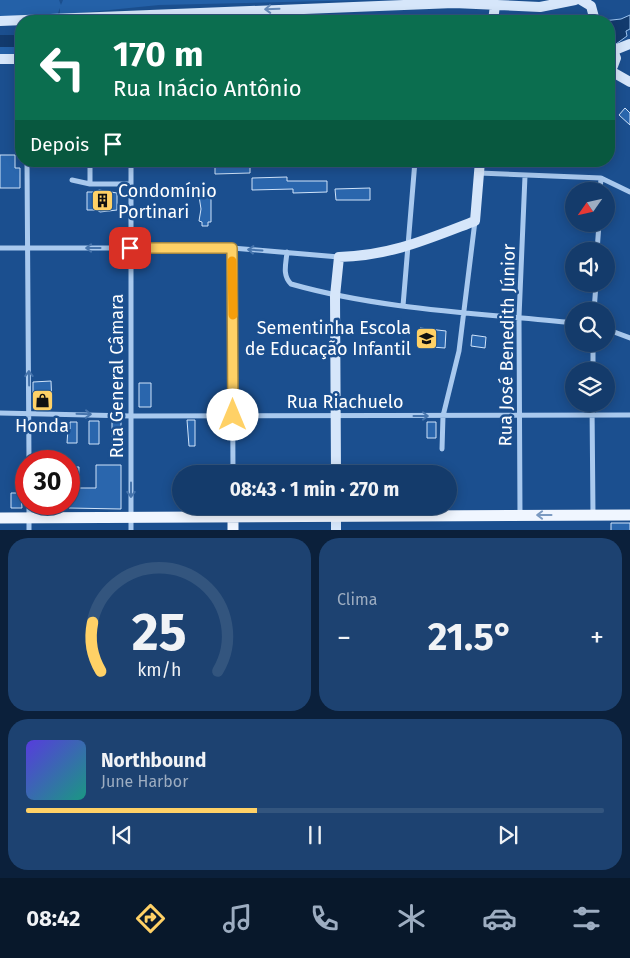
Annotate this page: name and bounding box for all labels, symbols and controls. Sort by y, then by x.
one-way arrow [264,5,280,14]
text: 170 m [113,33,204,75]
icon: left [30,35,95,100]
text: Rua Inácio Antônio [113,75,302,102]
icon: arrive [99,130,127,158]
text: Depois [30,133,89,156]
place label: Condomínio Portinari [118,180,217,223]
north arrow [565,182,615,232]
map controls [565,182,615,412]
building icon: Condomínio Portinari [90,189,114,213]
pin [109,227,151,269]
icon: arrive [116,234,144,262]
button: sound [565,242,615,292]
one-way arrow [85,243,102,253]
street label: Rua José Benedith Júnior [494,243,520,447]
one-way arrow [248,246,264,255]
street label: Rua General Câmara [106,294,128,458]
button: search [565,302,615,352]
place label: Sementinha Escola de Educação Infantil [245,317,411,360]
school or university icon: Sementinha Escola de Educação Infantil [415,326,439,350]
button: layers [565,362,615,412]
one-way arrow [24,370,34,386]
position arrow [206,388,258,440]
shop icon: Honda [30,389,54,413]
street label: Rua Riachuelo [287,391,403,413]
one-way arrow [75,410,91,419]
one-way arrow [413,411,429,420]
place label: Honda [15,415,69,437]
speed limit sign: 30 [15,450,80,515]
text: 08:43 · 1 min · 270 m [230,478,399,501]
one-way arrow [126,482,136,498]
one-way arrow [536,511,552,520]
text: Clima [337,590,377,609]
text: 25 [132,601,187,664]
text: 21.5° [428,614,513,660]
text: − [337,621,351,654]
text: + [590,621,604,654]
text: km/h [137,659,182,681]
text: Northbound [101,749,206,772]
text: June Harbor [101,772,188,791]
icon: previous [108,821,136,849]
icon: pause [301,821,329,849]
icon: next [494,821,522,849]
icon: directions [133,901,168,936]
icon: music [220,901,255,936]
icon: phone [307,901,342,936]
icon: climate [394,901,429,936]
icon: car [482,901,517,936]
icon: filters [569,901,604,936]
text: 08:42 [26,905,80,932]

